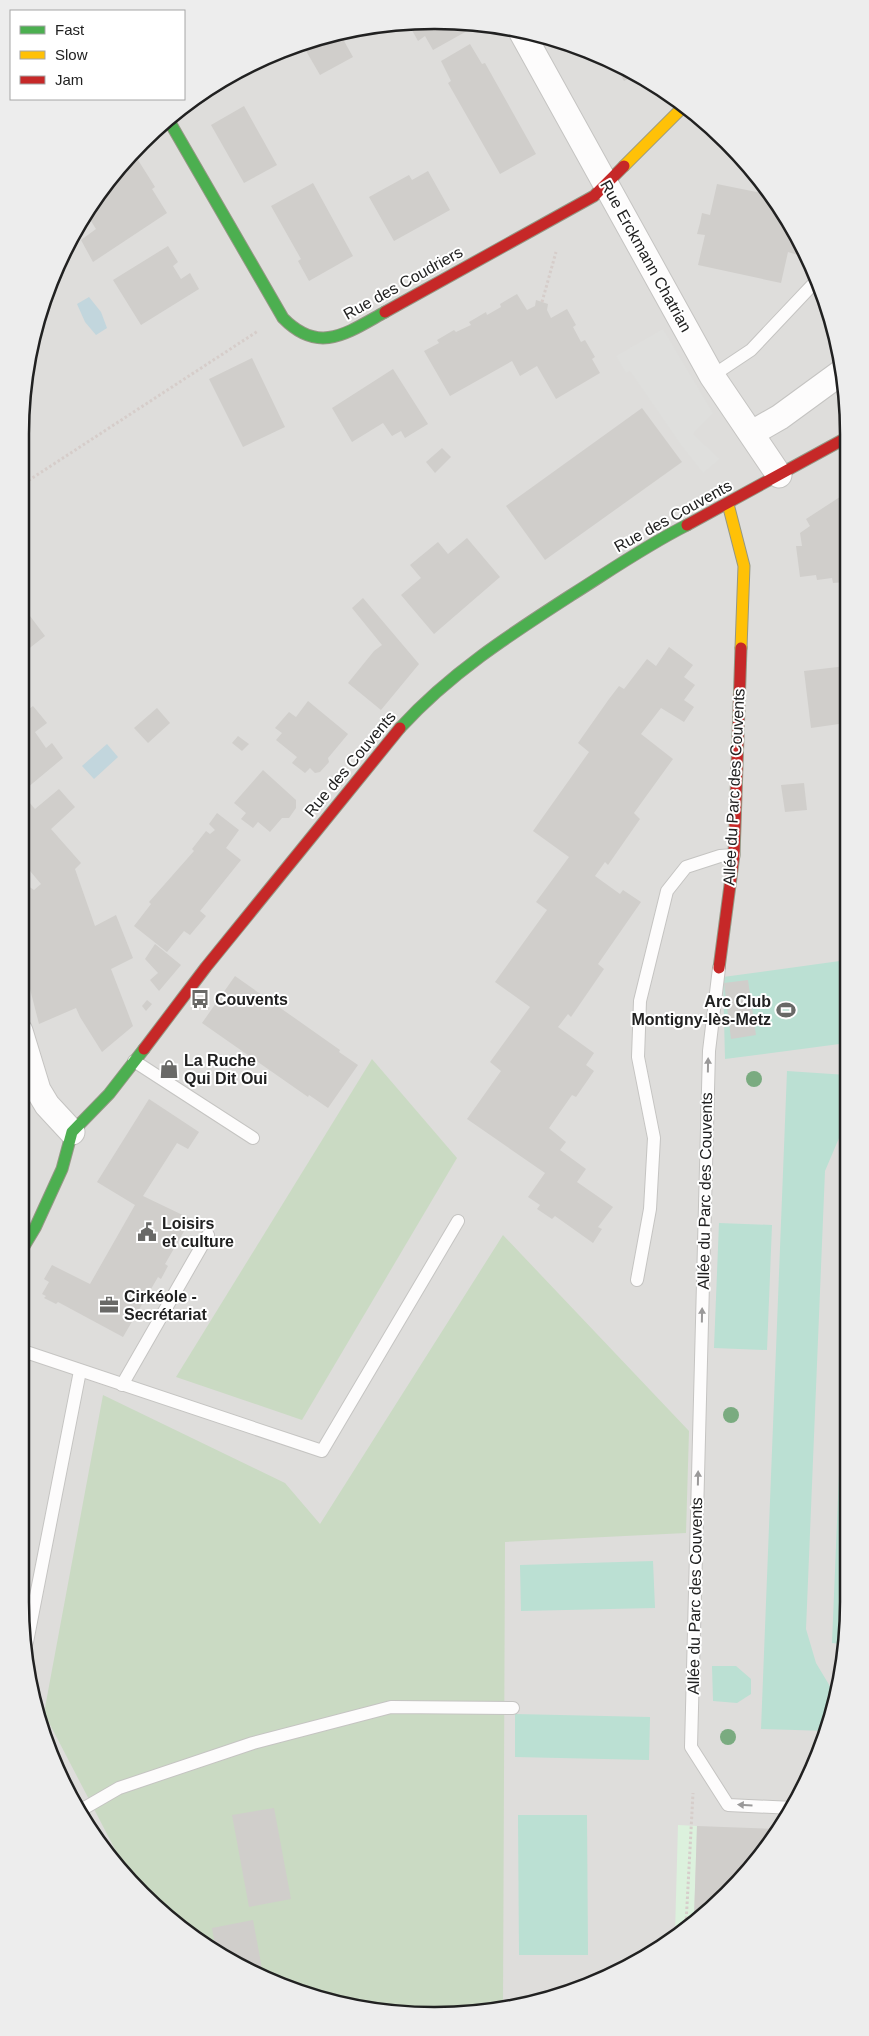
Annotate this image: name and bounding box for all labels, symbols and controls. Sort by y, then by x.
legend [10,10,185,100]
text: Fast [55,21,85,38]
text: Slow [55,46,88,63]
text: Jam [55,71,83,88]
street label: Rue Erckmann Chatrian [597,177,695,335]
street label: Rue des Coudriers [341,243,465,323]
street label: Rue des Couvents [611,477,735,555]
street label: Allée du Parc des Couvents [720,688,748,886]
street label: Rue des Couvents [301,708,399,820]
bus stop icon: Couvents [189,988,211,1010]
place label: Couvents [215,991,288,1008]
place label: Arc Club Montigny-lès-Metz [631,993,771,1028]
sports icon: Arc Club Montigny-lès-Metz [775,999,797,1021]
place label: La Ruche Qui Dit Oui [184,1052,268,1087]
one-way arrow [705,1057,713,1073]
shop icon: La Ruche Qui Dit Oui [158,1058,180,1080]
street label: Allée du Parc des Couvents [695,1092,715,1290]
place label: Loisirs et culture [162,1215,234,1250]
public building icon: Loisirs et culture [136,1221,158,1243]
place label: Cirkéole - Secrétariat [124,1288,207,1323]
office icon: Cirkéole - Secrétariat [98,1294,120,1316]
one-way arrow [699,1307,707,1323]
one-way arrow [695,1469,703,1485]
street label: Allée du Parc des Couvents [685,1497,705,1695]
one-way arrow [737,1801,753,1809]

